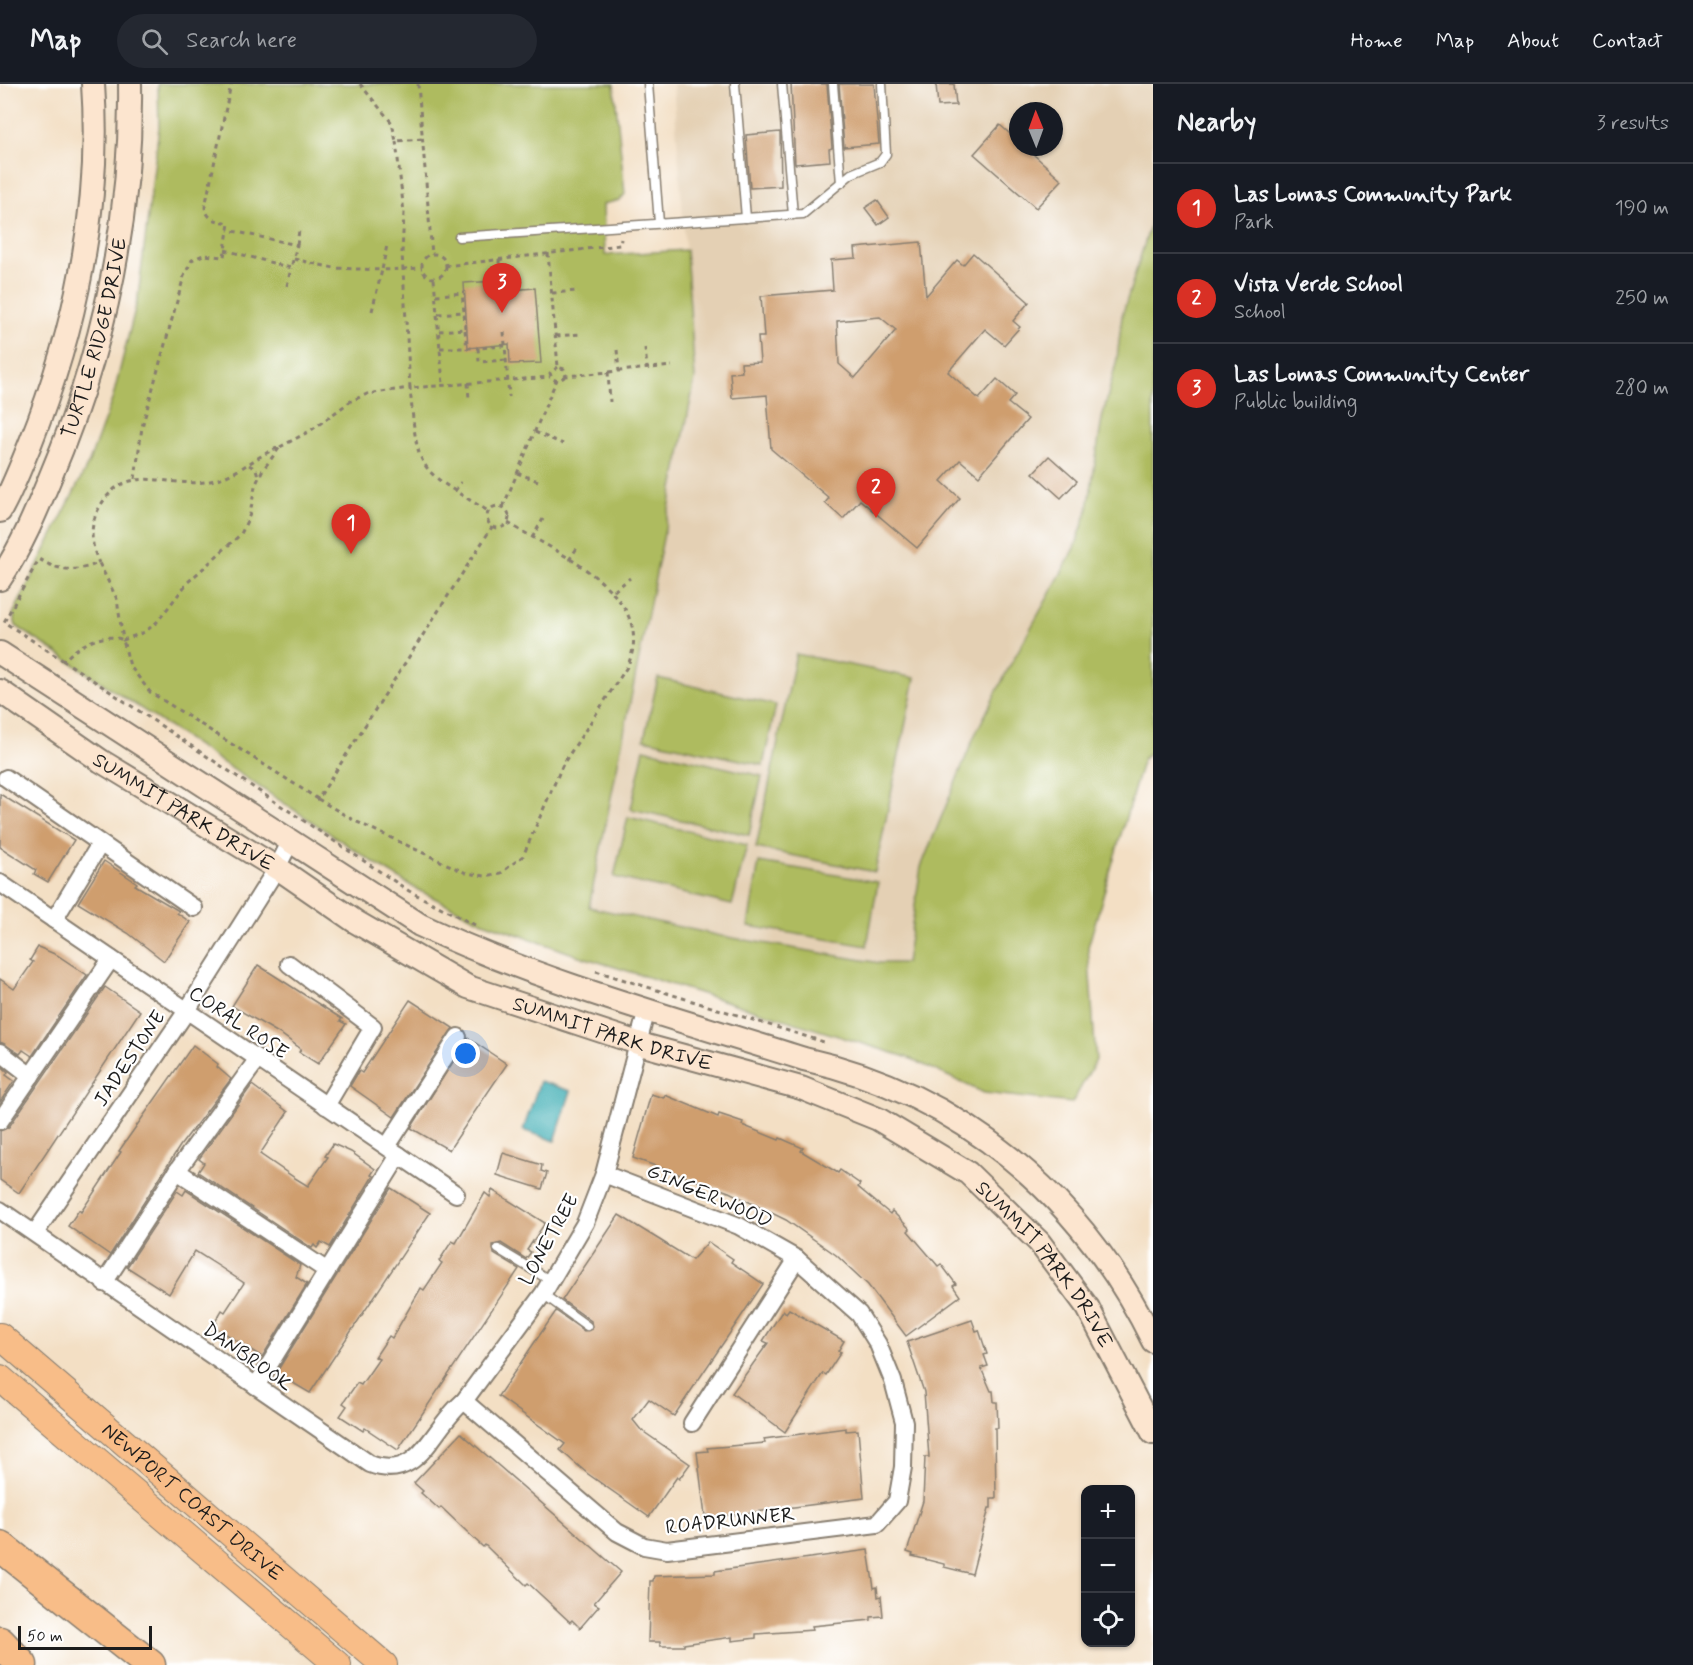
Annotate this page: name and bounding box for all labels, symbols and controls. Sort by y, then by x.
search box [117,14,537,68]
text: Map [30,23,81,60]
icon: search [138,25,171,58]
text: Search here [186,27,297,55]
text: Home [1351,27,1403,55]
text: Map [1436,27,1474,55]
text: About [1507,27,1559,55]
text: Contact [1592,27,1663,55]
north arrow [1009,102,1063,156]
text: Nearby [1177,106,1256,140]
text: 3 results [1597,110,1669,137]
text: Las Lomas Community Park [1234,181,1512,209]
text: 1 [1192,195,1201,222]
text: 190 m [1615,195,1669,222]
text: Park [1234,209,1274,236]
street label: TURTLE RIDGE DRIVE [55,236,134,442]
pin: 3 [482,264,522,313]
text: Vista Verde School [1234,271,1403,299]
text: 2 [1192,285,1201,312]
text: 250 m [1615,285,1669,312]
text: School [1234,299,1286,326]
text: Las Lomas Community Center [1234,361,1529,389]
text: 3 [1192,375,1201,402]
text: 280 m [1615,375,1669,402]
text: Public building [1234,389,1357,416]
pin: 2 [856,468,896,518]
pin: 1 [332,504,370,554]
street label: SUMMIT PARK DRIVE [87,747,279,878]
street label: CORAL ROSE [183,980,293,1067]
street label: SUMMIT PARK DRIVE [509,991,715,1078]
street label: JADESTONE [88,1005,172,1112]
your location [451,1039,480,1068]
street label: GINGERWOOD [642,1158,776,1235]
street label: SUMMIT PARK DRIVE [969,1176,1118,1353]
street label: LONETREE [513,1189,586,1290]
street label: DANBROOK [197,1316,298,1398]
street label: NEWPORT COAST DRIVE [95,1417,288,1588]
map controls [1081,1485,1135,1647]
button: + [1081,1485,1135,1539]
street label: ROADRUNNER [664,1501,796,1542]
button: − [1081,1539,1135,1593]
button: locate [1081,1593,1135,1647]
scale bar [18,1623,152,1650]
text: 50 m [27,1626,63,1647]

